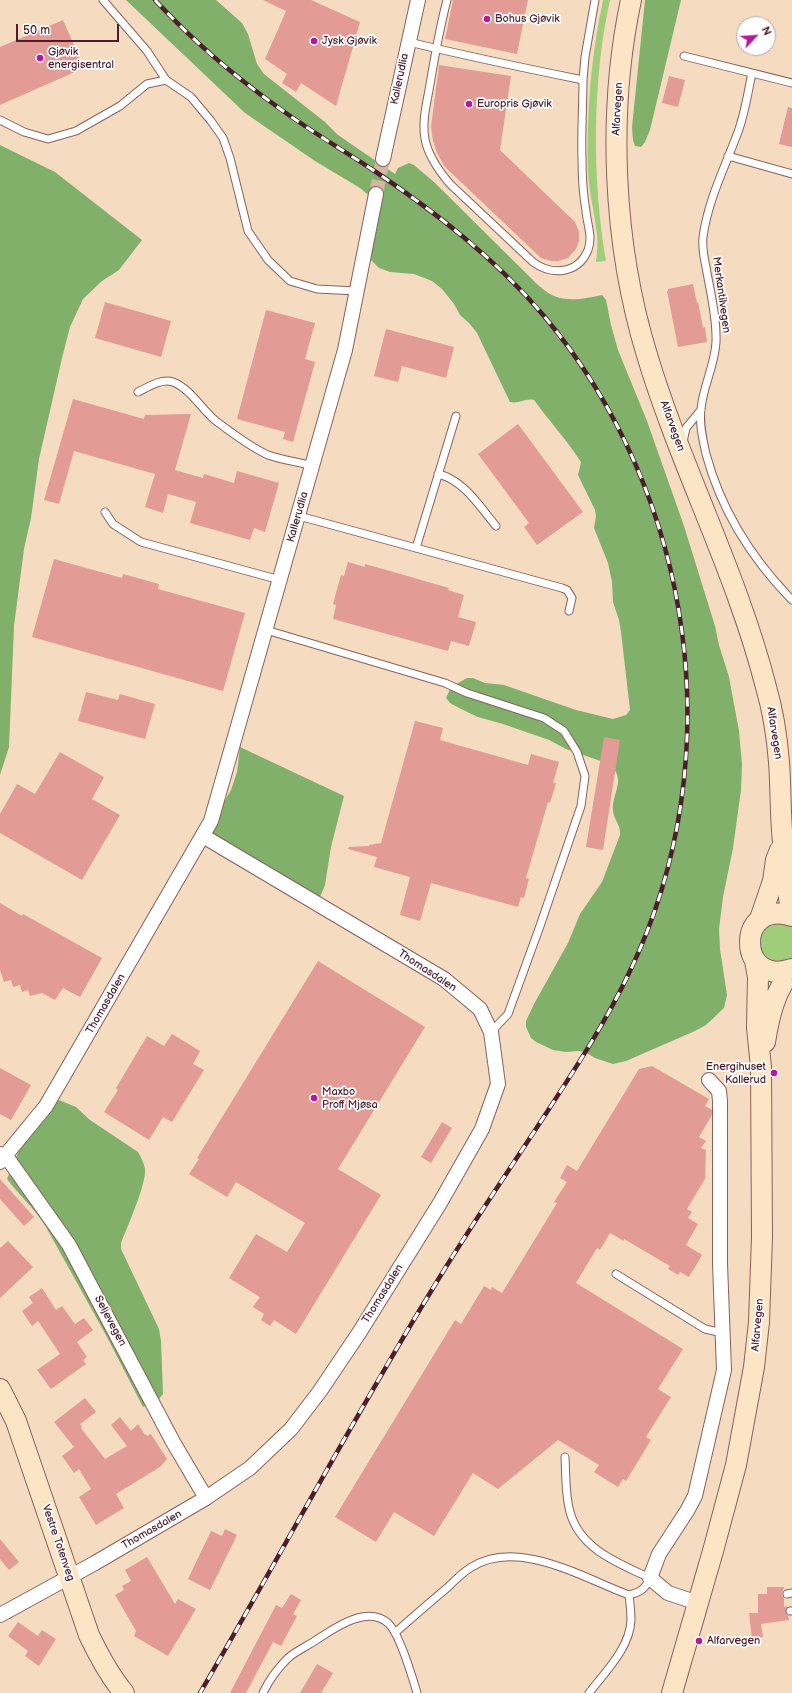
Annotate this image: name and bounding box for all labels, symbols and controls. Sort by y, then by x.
place label: Bohus Gjøvik [495,12,560,26]
marker: Bohus Gjøvik [482,14,492,24]
scale bar [18,16,121,42]
north arrow [736,16,776,56]
text: 50 m [23,23,50,38]
text: N [759,25,774,38]
place label: Jysk Gjøvik [322,34,377,48]
marker: Jysk Gjøvik [309,36,319,46]
place label: Gjøvik energisentral [48,45,114,71]
street label: Kallerudlia [388,52,412,106]
marker: Gjøvik energisentral [35,53,45,63]
street label: Alfarvegen [610,82,626,136]
place label: Europris Gjøvik [477,97,552,111]
marker: Europris Gjøvik [464,99,474,109]
street label: Merkantilvegen [709,256,733,334]
street label: Alfarvegen [657,399,687,453]
street label: Kallerudlia [284,490,312,544]
street label: Alfarvegen [763,706,785,760]
street label: Thomasdalen [395,947,459,995]
street label: Thomasdalen [84,972,128,1036]
place label: Energihuset Kallerud [706,1060,766,1086]
marker: Energihuset Kallerud [769,1068,779,1078]
place label: Maxbo Proff Mjøsa [322,1085,378,1111]
marker: Maxbo Proff Mjøsa [309,1093,319,1103]
street label: Thomasdalen [360,1262,406,1326]
street label: Seljevegen [91,1293,129,1349]
street label: Alfarvegen [749,1298,767,1352]
street label: Vestre Totenveg [39,1503,77,1583]
street label: Thomasdalen [120,1508,184,1552]
place label: Alfarvegen [707,1634,760,1648]
marker: Alfarvegen [694,1636,704,1646]

